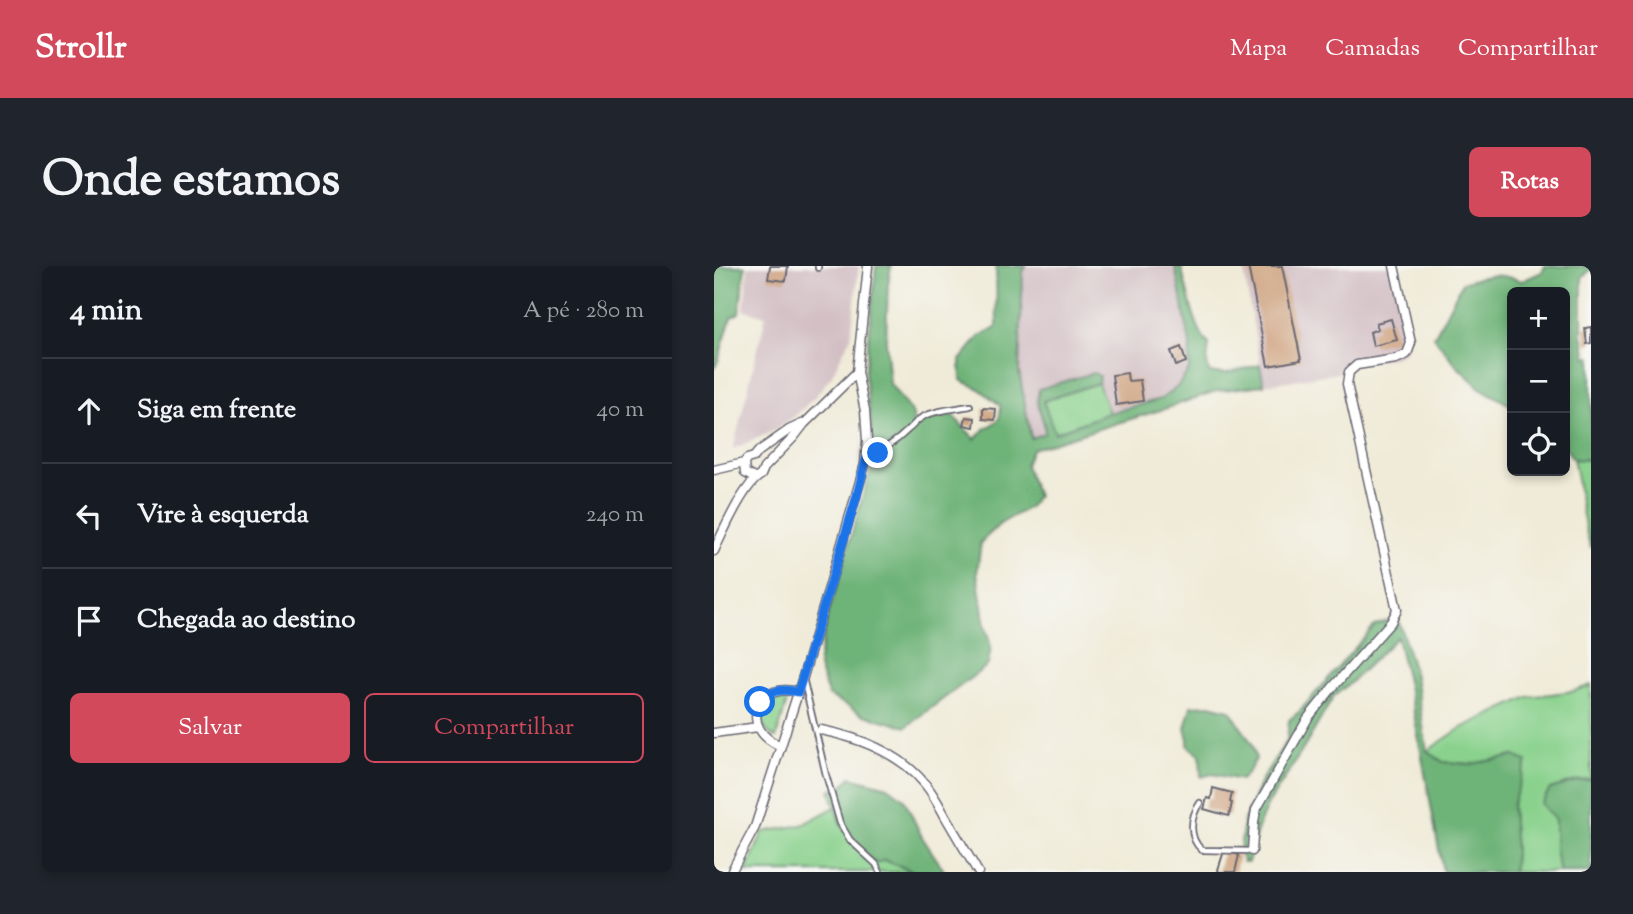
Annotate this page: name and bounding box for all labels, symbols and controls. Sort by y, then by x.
text: Strollr [35,25,127,73]
text: Mapa [1230,32,1287,66]
text: Camadas [1325,32,1420,66]
text: Compartilhar [1458,32,1598,66]
text: Onde estamos [42,147,340,217]
button: Rotas [1469,147,1591,217]
map controls [1507,287,1570,476]
button: + [1507,287,1570,350]
text: 4 min [70,290,143,333]
text: A pé · 280 m [523,295,644,328]
button: − [1507,350,1570,413]
icon: ahead [70,392,108,430]
text: Siga em frente [137,392,296,429]
text: 40 m [597,394,644,427]
button: locate [1507,413,1570,476]
route end [862,437,893,468]
icon: left [70,497,108,535]
text: Vire à esquerda [137,497,309,534]
text: 240 m [586,499,644,532]
icon: arrive [70,602,108,640]
text: Chegada ao destino [137,602,355,639]
route start [744,686,775,717]
button: Salvar [70,693,350,763]
button: Compartilhar [364,693,644,763]

